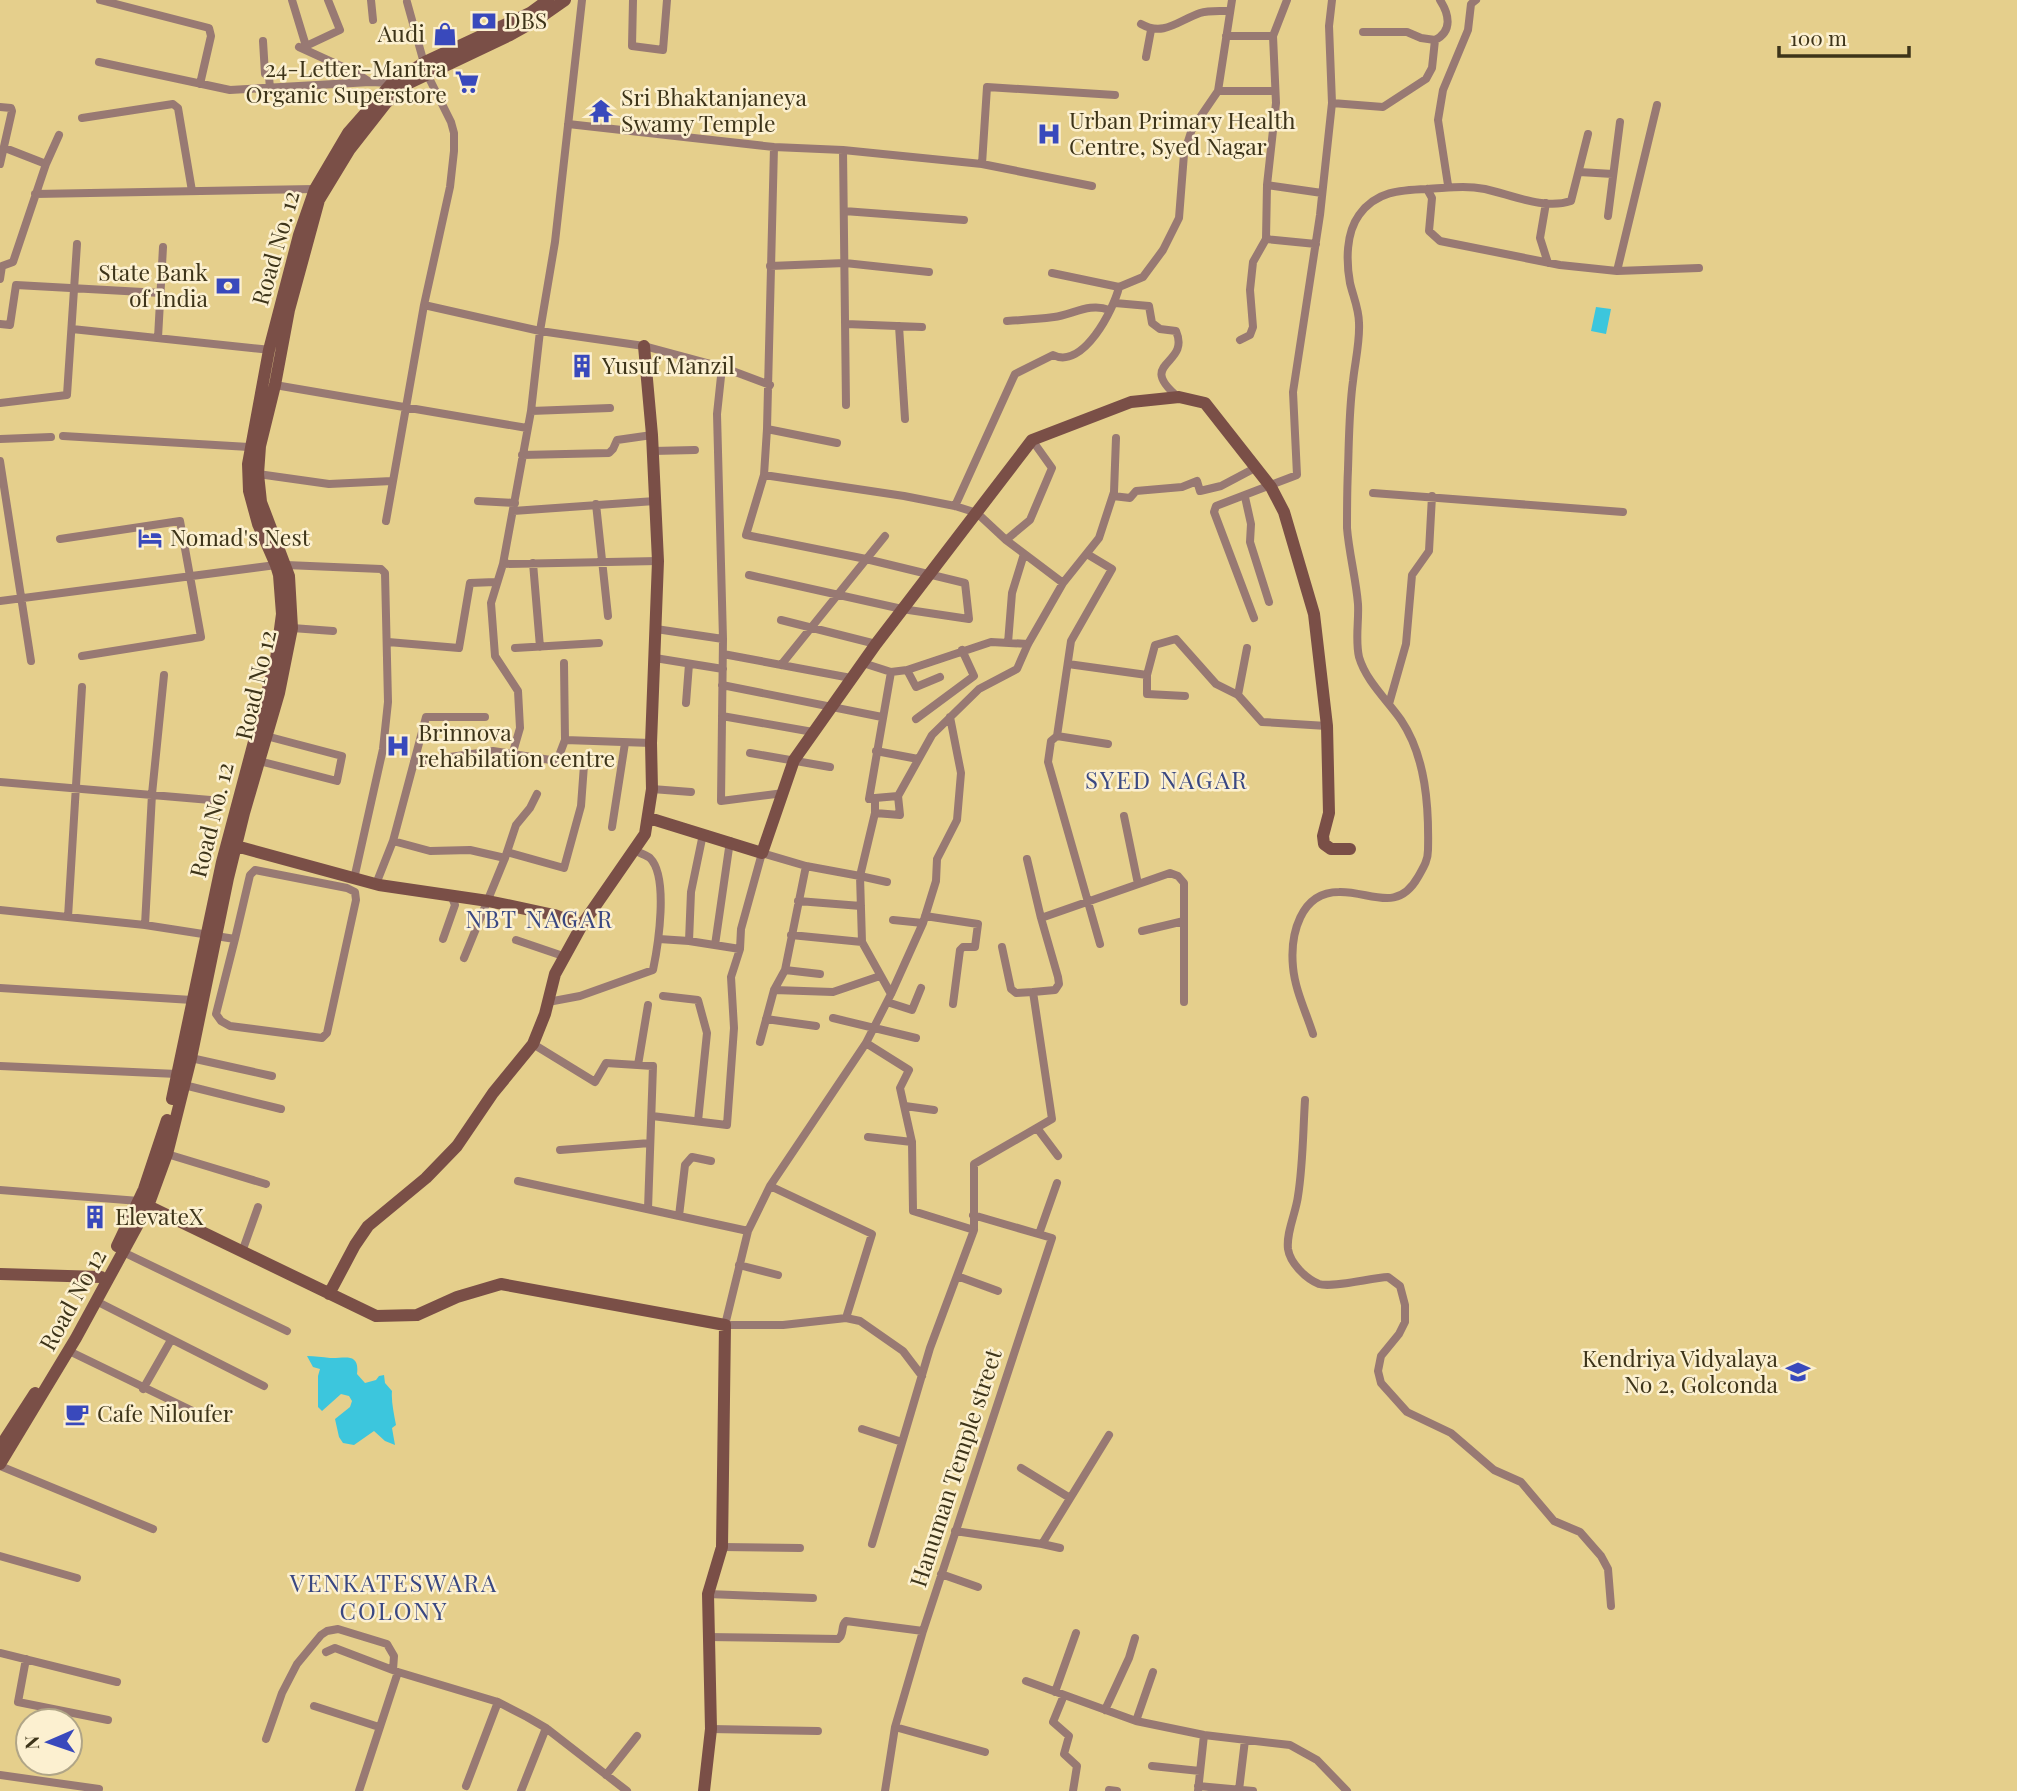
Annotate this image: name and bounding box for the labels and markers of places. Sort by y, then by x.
place label: DBS [504,4,547,35]
bank icon: DBS [470,7,498,35]
place label: Audi [377,17,425,48]
shop icon: Audi [431,20,459,48]
place label: 24-Letter-Mantra Organic Superstore [246,52,448,109]
supermarket icon: 24-Letter-Mantra Organic Superstore [453,68,481,96]
place label: Sri Bhaktanjaneya Swamy Temple [621,81,807,138]
temple icon: Sri Bhaktanjaneya Swamy Temple [587,97,615,125]
place label: Urban Primary Health Centre, Syed Nagar [1069,104,1296,161]
hospital icon: Urban Primary Health Centre, Syed Nagar [1035,120,1063,148]
place label: State Bank of India [98,256,209,313]
bank icon: State Bank of India [214,272,242,300]
place label: Yusuf Manzil [601,349,735,380]
building icon: Yusuf Manzil [568,352,596,380]
place label: Nomad's Nest [170,521,311,552]
hotel icon: Nomad's Nest [136,524,164,552]
place label: Brinnova rehabilation centre [418,716,615,773]
hospital icon: Brinnova rehabilation centre [384,732,412,760]
place label: ElevateX [115,1200,204,1231]
building icon: ElevateX [81,1203,109,1231]
place label: Kendriya Vidyalaya No 2, Golconda [1582,1342,1779,1399]
school or university icon: Kendriya Vidyalaya No 2, Golconda [1784,1358,1812,1386]
place label: Cafe Niloufer [97,1397,233,1428]
cafe icon: Cafe Niloufer [63,1400,91,1428]

